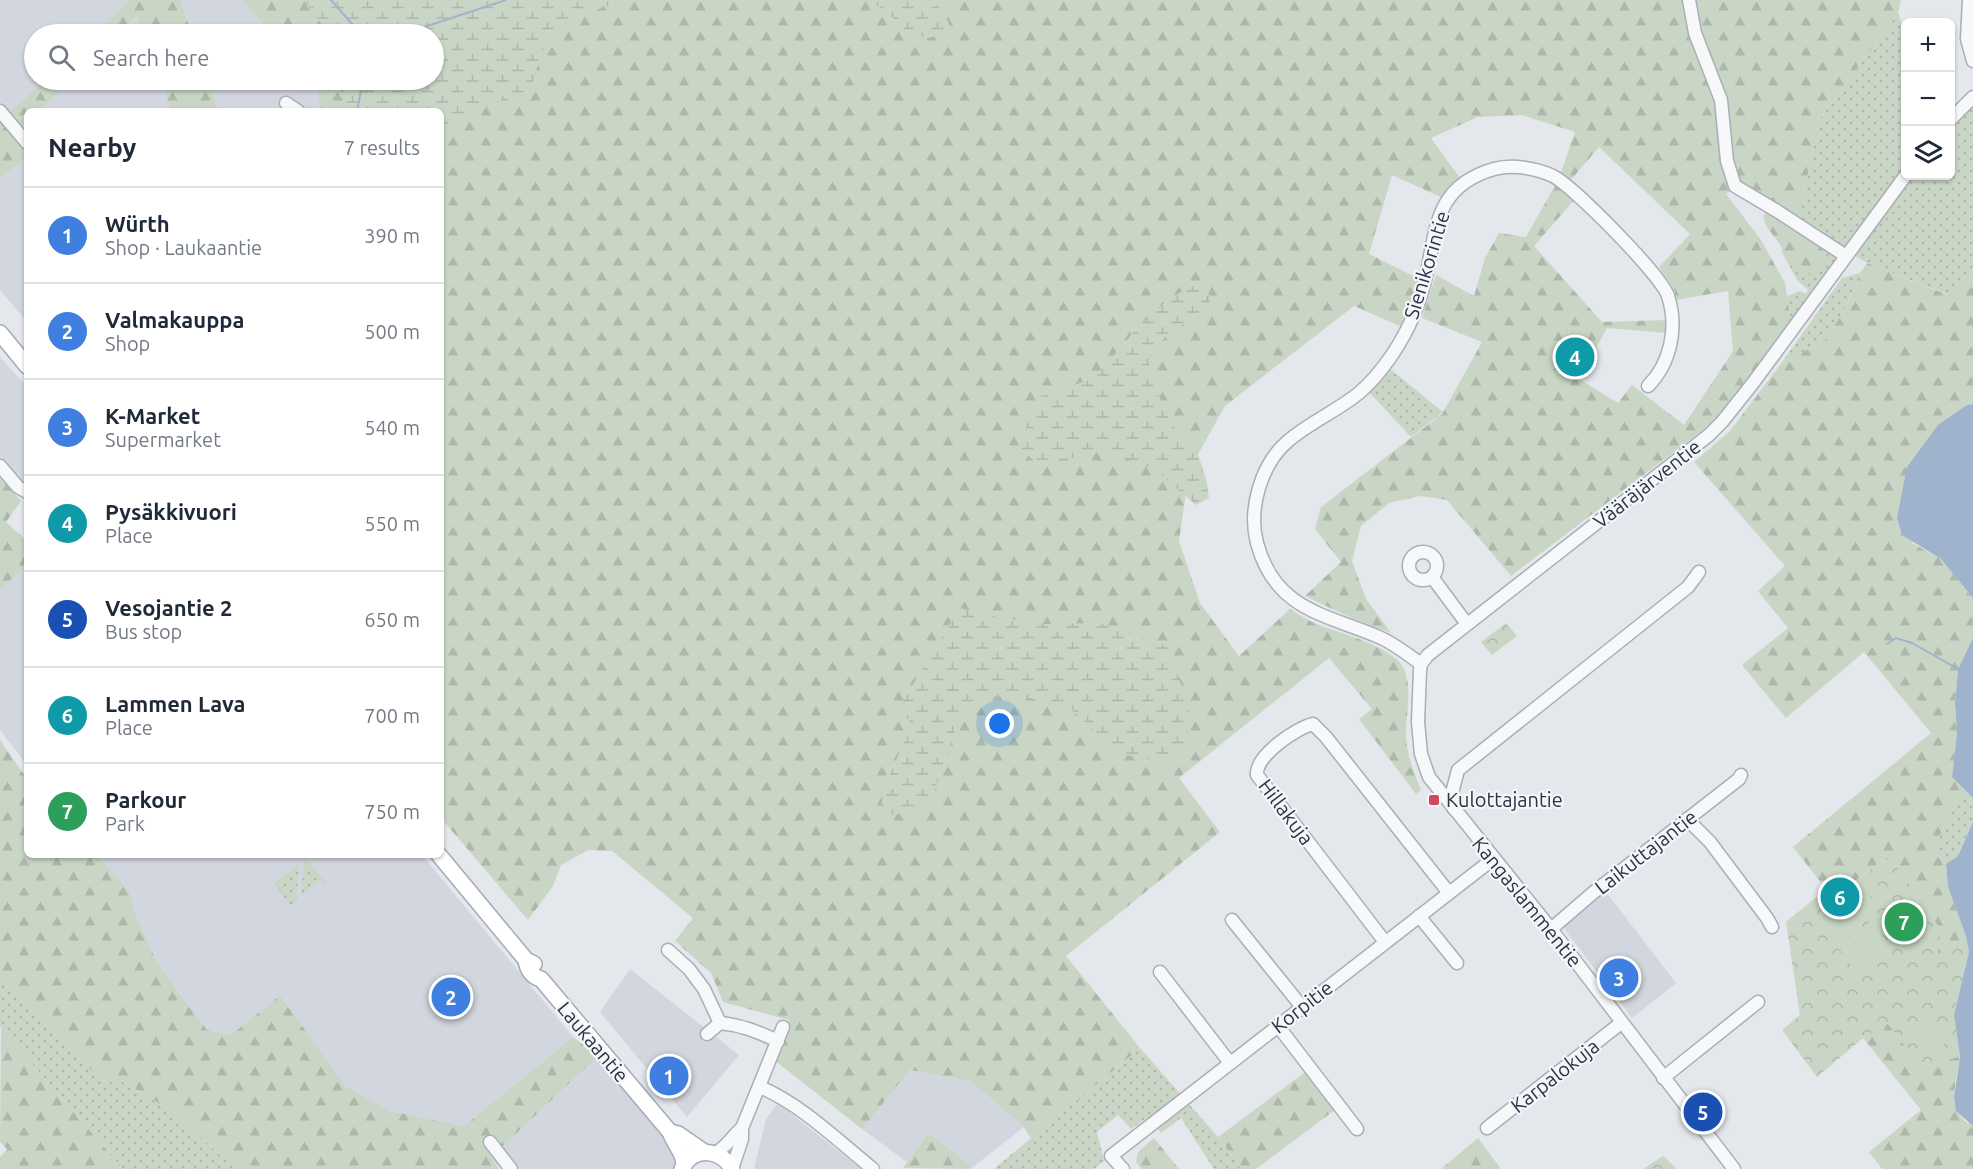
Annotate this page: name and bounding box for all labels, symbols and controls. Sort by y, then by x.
map controls [1901,18,1955,180]
button: + [1901,18,1955,72]
search box [24,24,444,90]
icon: search [45,41,78,74]
text: Search here [93,45,209,70]
button: − [1901,72,1955,126]
button: layers [1901,126,1955,180]
text: Nearby [48,133,136,162]
text: 7 results [344,136,420,159]
street label: Sienikorintie [1399,208,1454,322]
text: Würth [105,211,170,236]
text: 1 [62,224,73,247]
text: 390 m [364,224,420,247]
text: Shop · Laukaantie [105,236,262,259]
text: Valmakauppa [105,307,244,332]
text: 2 [62,320,73,343]
text: 500 m [364,320,420,343]
text: Shop [105,332,150,355]
pin: 4 [1556,334,1594,380]
text: K-Market [105,403,200,428]
text: 3 [62,416,73,439]
text: 540 m [364,416,420,439]
text: Supermarket [105,428,221,451]
street label: Vääräjärventie [1588,435,1705,533]
text: Pysäkkivuori [105,499,237,524]
text: 4 [62,512,73,535]
text: 550 m [364,512,420,535]
text: Place [105,524,153,547]
text: Vesojantie 2 [105,595,232,620]
text: 5 [62,608,73,631]
text: 650 m [364,608,420,631]
text: Bus stop [105,620,182,643]
text: Lammen Lava [105,691,246,716]
text: 6 [62,704,73,727]
text: 700 m [364,704,420,727]
your location [985,709,1014,738]
text: Place [105,716,153,739]
street label: Hillakuja [1254,774,1319,849]
text: Parkour [105,787,186,812]
place label: Kulottajantie [1446,788,1563,811]
marker: Kulottajantie [1427,793,1441,807]
text: 7 [62,800,73,823]
text: 750 m [364,800,420,823]
street label: Laikuttajantie [1590,805,1701,899]
text: Park [105,812,145,835]
street label: Kangaslammentie [1468,832,1587,971]
pin: 6 [1820,874,1860,920]
pin: 7 [1884,900,1924,944]
pin: 3 [1600,956,1638,1000]
pin: 2 [432,974,470,1020]
street label: Korpitie [1266,976,1337,1038]
street label: Laukaantie [553,997,634,1087]
street label: Karpalokuja [1506,1034,1603,1117]
pin: 1 [650,1054,688,1098]
pin: 5 [1684,1090,1722,1134]

